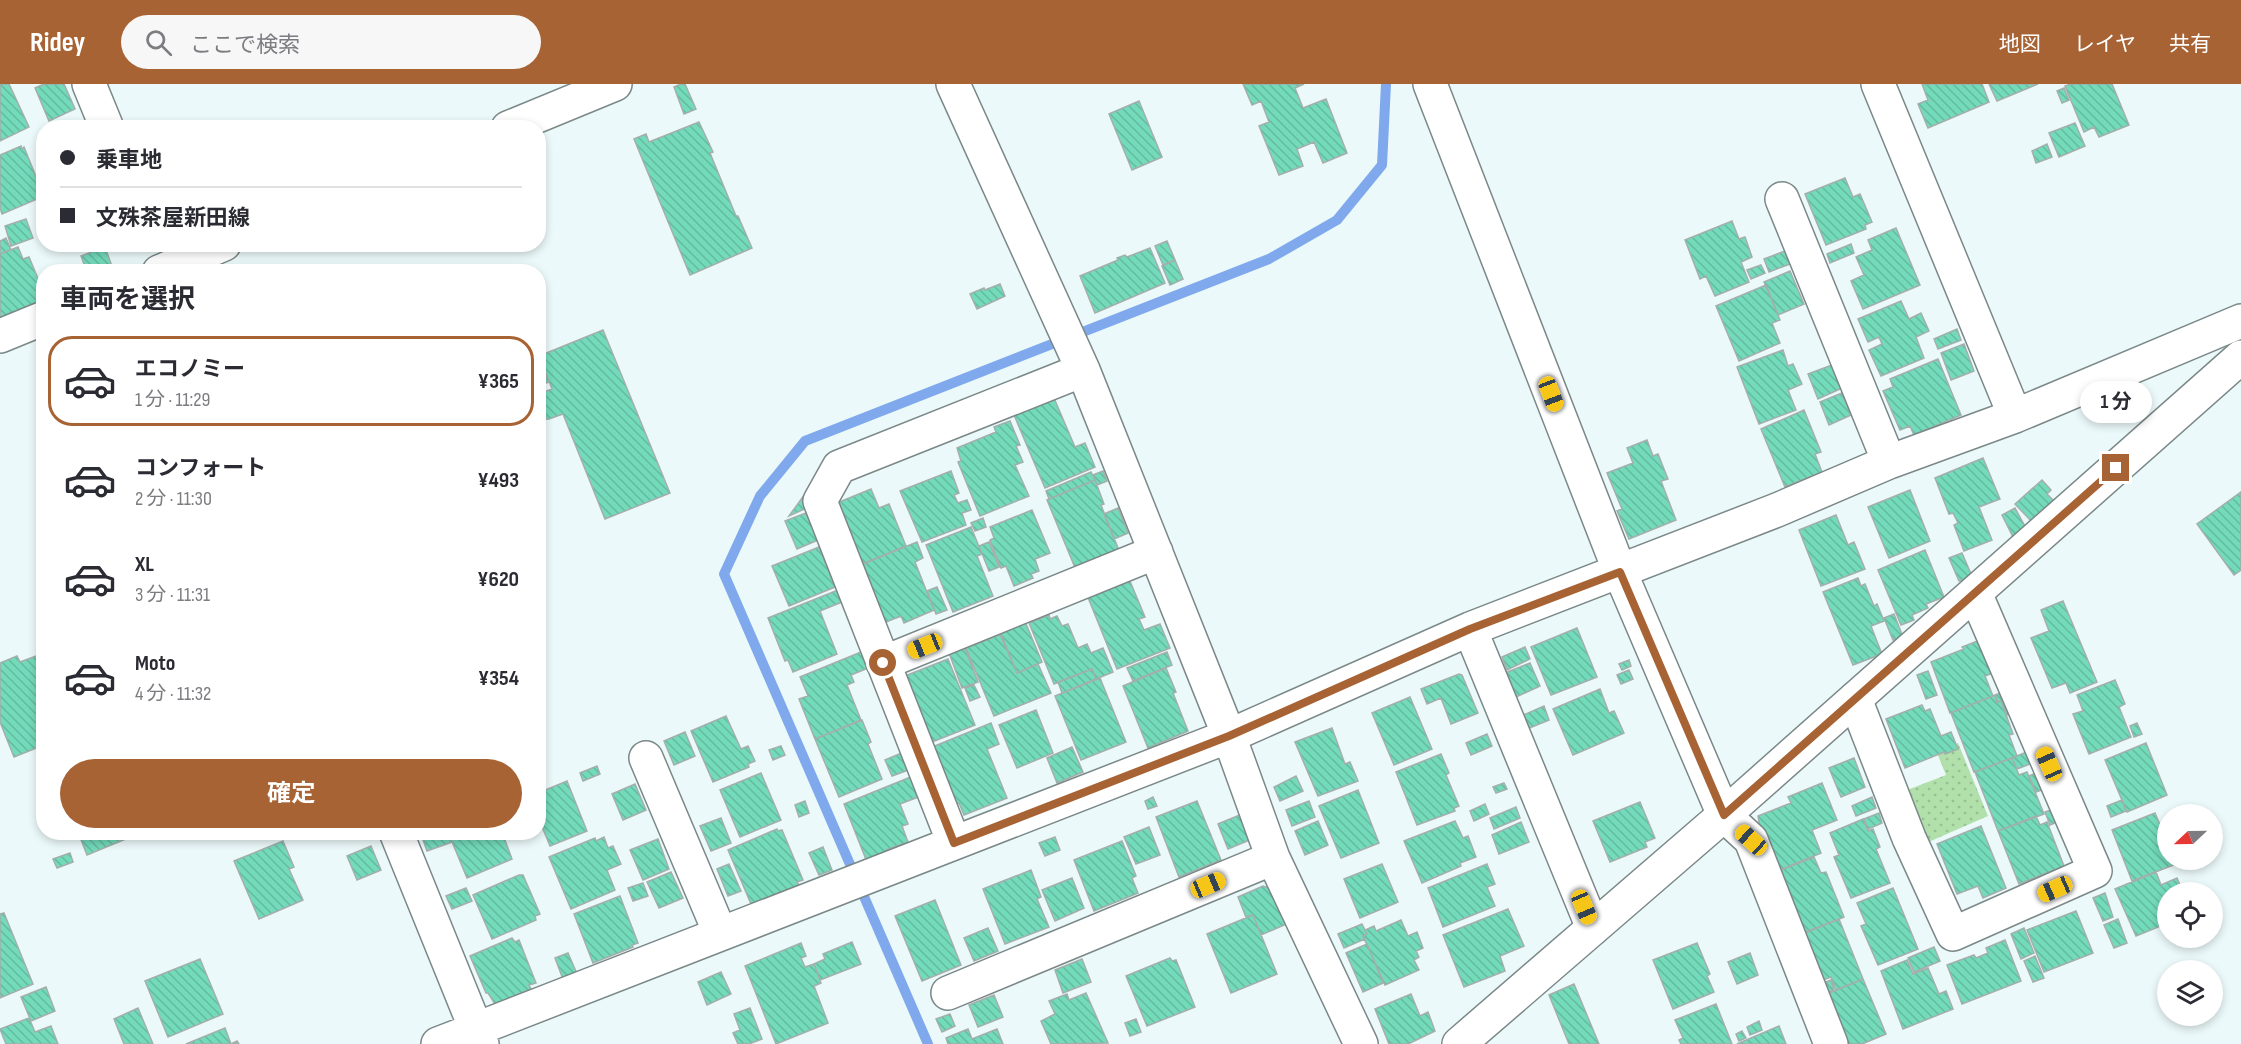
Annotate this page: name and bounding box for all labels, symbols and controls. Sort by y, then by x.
search box [121,15,541,69]
text: Ridey [30,26,85,59]
icon: search [142,26,175,59]
text: ここで検索 [190,32,300,59]
text: 地図 [1999,32,2041,57]
text: レイヤ [2074,32,2136,57]
text: 共有 [2169,32,2211,57]
text: 乗車地 [96,147,162,174]
text: 文殊茶屋新田線 [96,205,250,232]
text: 車両を選択 [60,284,195,316]
icon: car [63,354,117,408]
text: エコノミー [135,356,245,383]
text: ¥365 [478,368,519,395]
car [1536,374,1566,414]
callout: 1 分 [2080,381,2152,423]
text: 1 分 · 11:29 [135,388,210,412]
text: 1 分 [2101,390,2131,414]
icon: car [63,453,117,507]
route end [2102,454,2129,481]
text: コンフォート [135,455,266,482]
text: ¥493 [477,467,519,494]
text: 2 分 · 11:30 [135,487,212,511]
text: XL [135,551,154,578]
icon: car [63,552,117,606]
text: ¥620 [477,566,519,593]
text: 3 分 · 11:31 [135,583,210,607]
car [905,631,945,661]
route start [869,649,896,676]
text: Moto [135,650,175,677]
icon: car [63,651,117,705]
text: ¥354 [478,665,519,692]
text: 4 分 · 11:32 [135,682,211,706]
car [2033,744,2065,784]
button: 確定 [60,759,522,828]
north arrow [2157,804,2223,870]
map controls [2157,804,2223,1026]
car [1732,821,1770,859]
car [1188,870,1228,900]
car [2035,873,2075,905]
button: locate [2157,882,2223,948]
car [1569,887,1599,927]
button: layers [2157,960,2223,1026]

